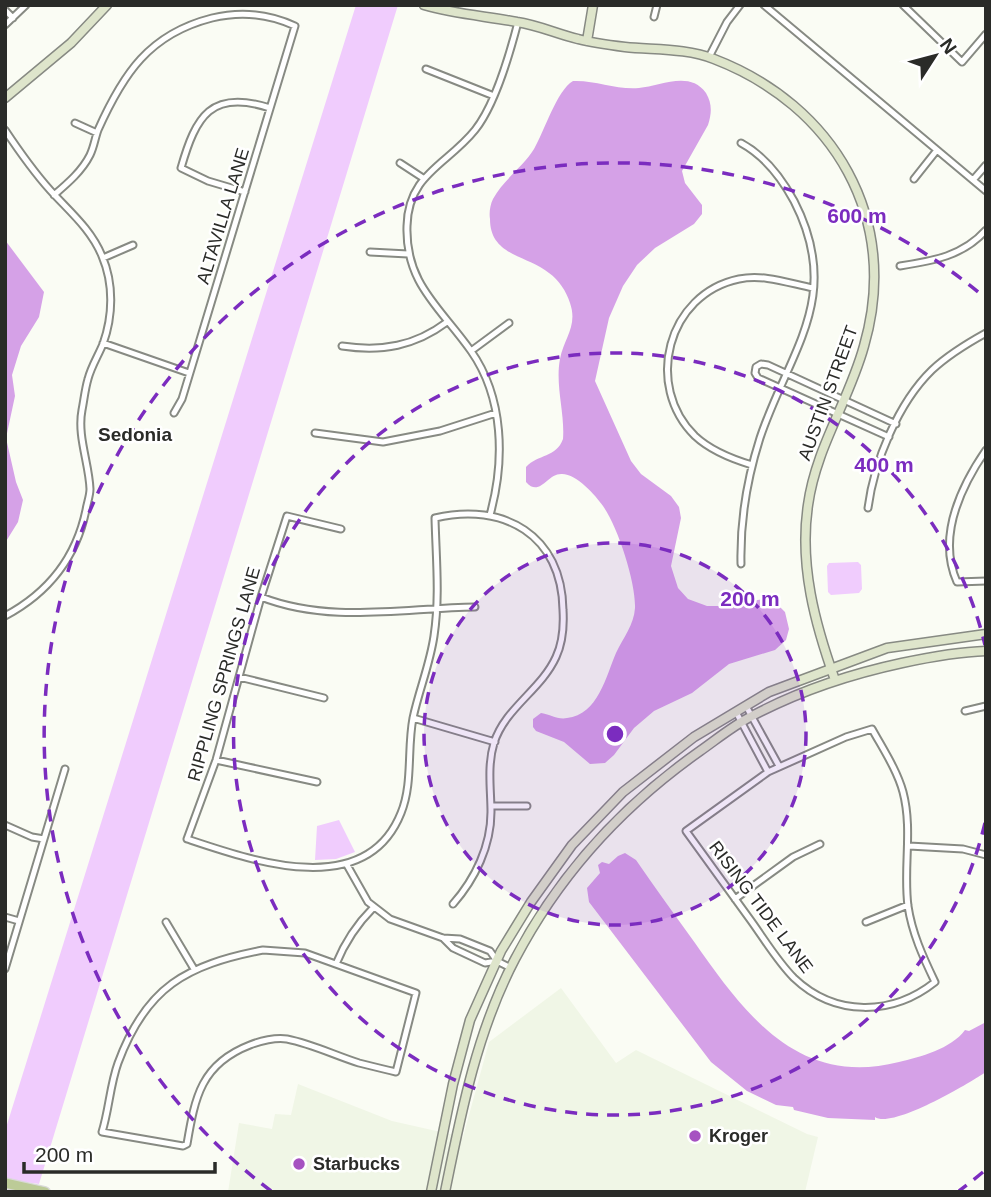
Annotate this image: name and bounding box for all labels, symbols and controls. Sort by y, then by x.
north arrow [900,21,970,91]
text: N [936,35,961,58]
street label: ALTAVILLA LANE [193,146,253,286]
text: 600 m [827,204,887,227]
street label: AUSTIN STREET [794,323,862,463]
district label: Sedonia [98,424,172,445]
text: 400 m [854,453,914,476]
street label: RIPPLING SPRINGS LANE [184,565,264,783]
text: 200 m [720,587,780,610]
centre of rings [603,722,627,746]
street label: RISING TIDE LANE [705,837,817,977]
place label: Kroger [709,1126,768,1146]
marker: Kroger [687,1128,703,1144]
scale bar [24,1130,215,1174]
text: 200 m [35,1143,93,1166]
place label: Starbucks [313,1154,400,1174]
marker: Starbucks [291,1156,307,1172]

